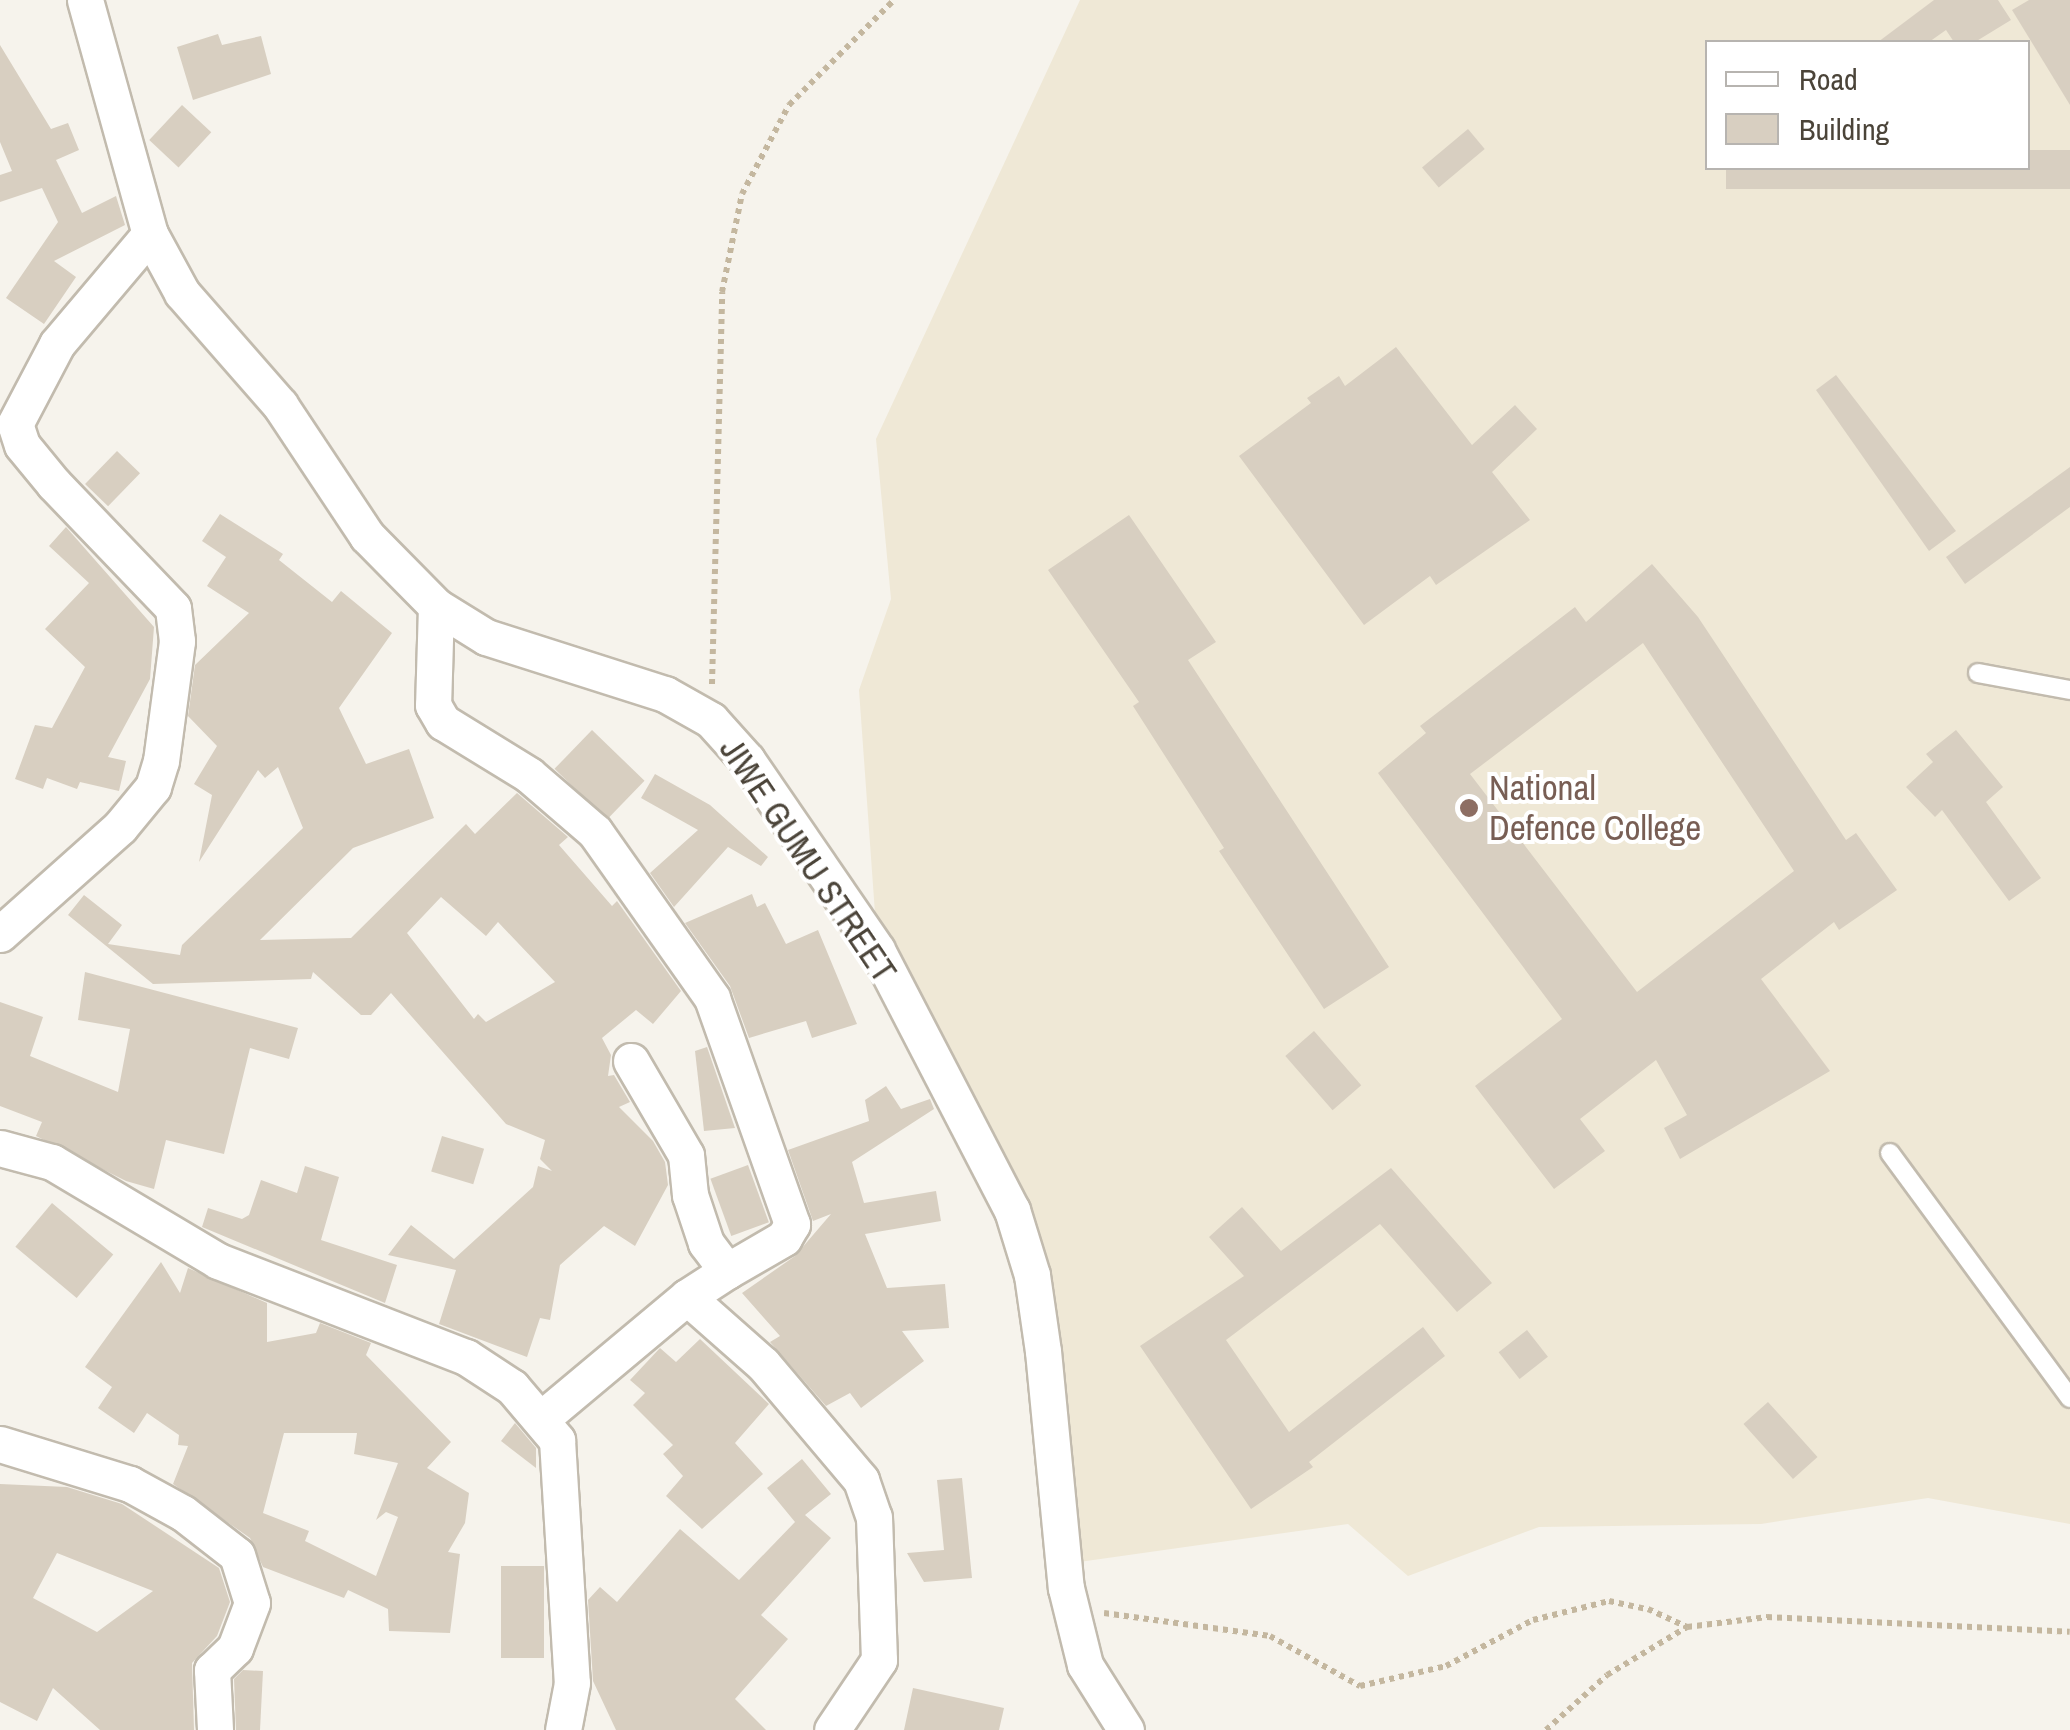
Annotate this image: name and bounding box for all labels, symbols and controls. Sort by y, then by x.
legend [1705,40,2030,170]
text: Road [1799,59,1858,99]
text: Building [1799,109,1889,149]
street label: JIWE GUMU STREET [711,730,905,990]
place label: National Defence College [1489,767,1701,849]
marker: National Defence College [1458,797,1480,819]

